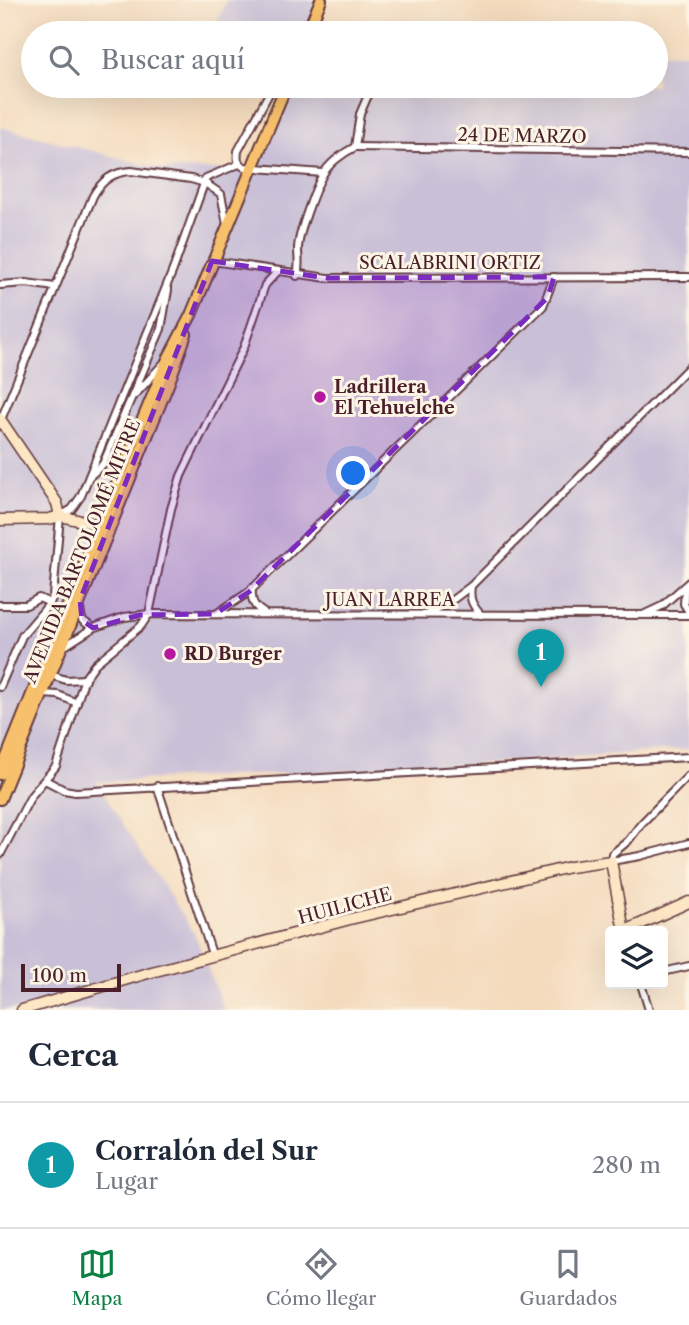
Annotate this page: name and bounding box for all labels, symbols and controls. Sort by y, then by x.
search box [21,21,668,98]
icon: search [45,41,83,79]
text: Buscar aquí [101,44,245,76]
street label: 24 DE MARZO [457,124,587,148]
street label: SCALABRINI ORTIZ [359,252,541,274]
place label: Ladrillera El Tehuelche [334,376,455,419]
marker: Ladrillera El Tehuelche [312,389,328,405]
street label: AVENIDA BARTOLOMÉ MITRE [18,415,145,687]
your location [336,456,370,490]
street label: JUAN LARREA [322,589,456,611]
pin: 1 [518,629,564,687]
place label: RD Burger [184,643,282,665]
marker: RD Burger [162,646,178,662]
street label: HUILICHE [296,883,394,929]
map controls [605,926,668,989]
button: layers [605,926,668,989]
scale bar [21,961,121,993]
text: 100 m [32,964,87,987]
text: Cerca [28,1037,118,1074]
text: Corralón del Sur [95,1135,318,1167]
text: 1 [46,1151,56,1179]
text: 280 m [592,1151,661,1179]
text: Lugar [95,1167,158,1195]
tab: Mapa [72,1245,122,1310]
tab: Cómo llegar [266,1245,376,1310]
tab: Guardados [519,1245,617,1310]

